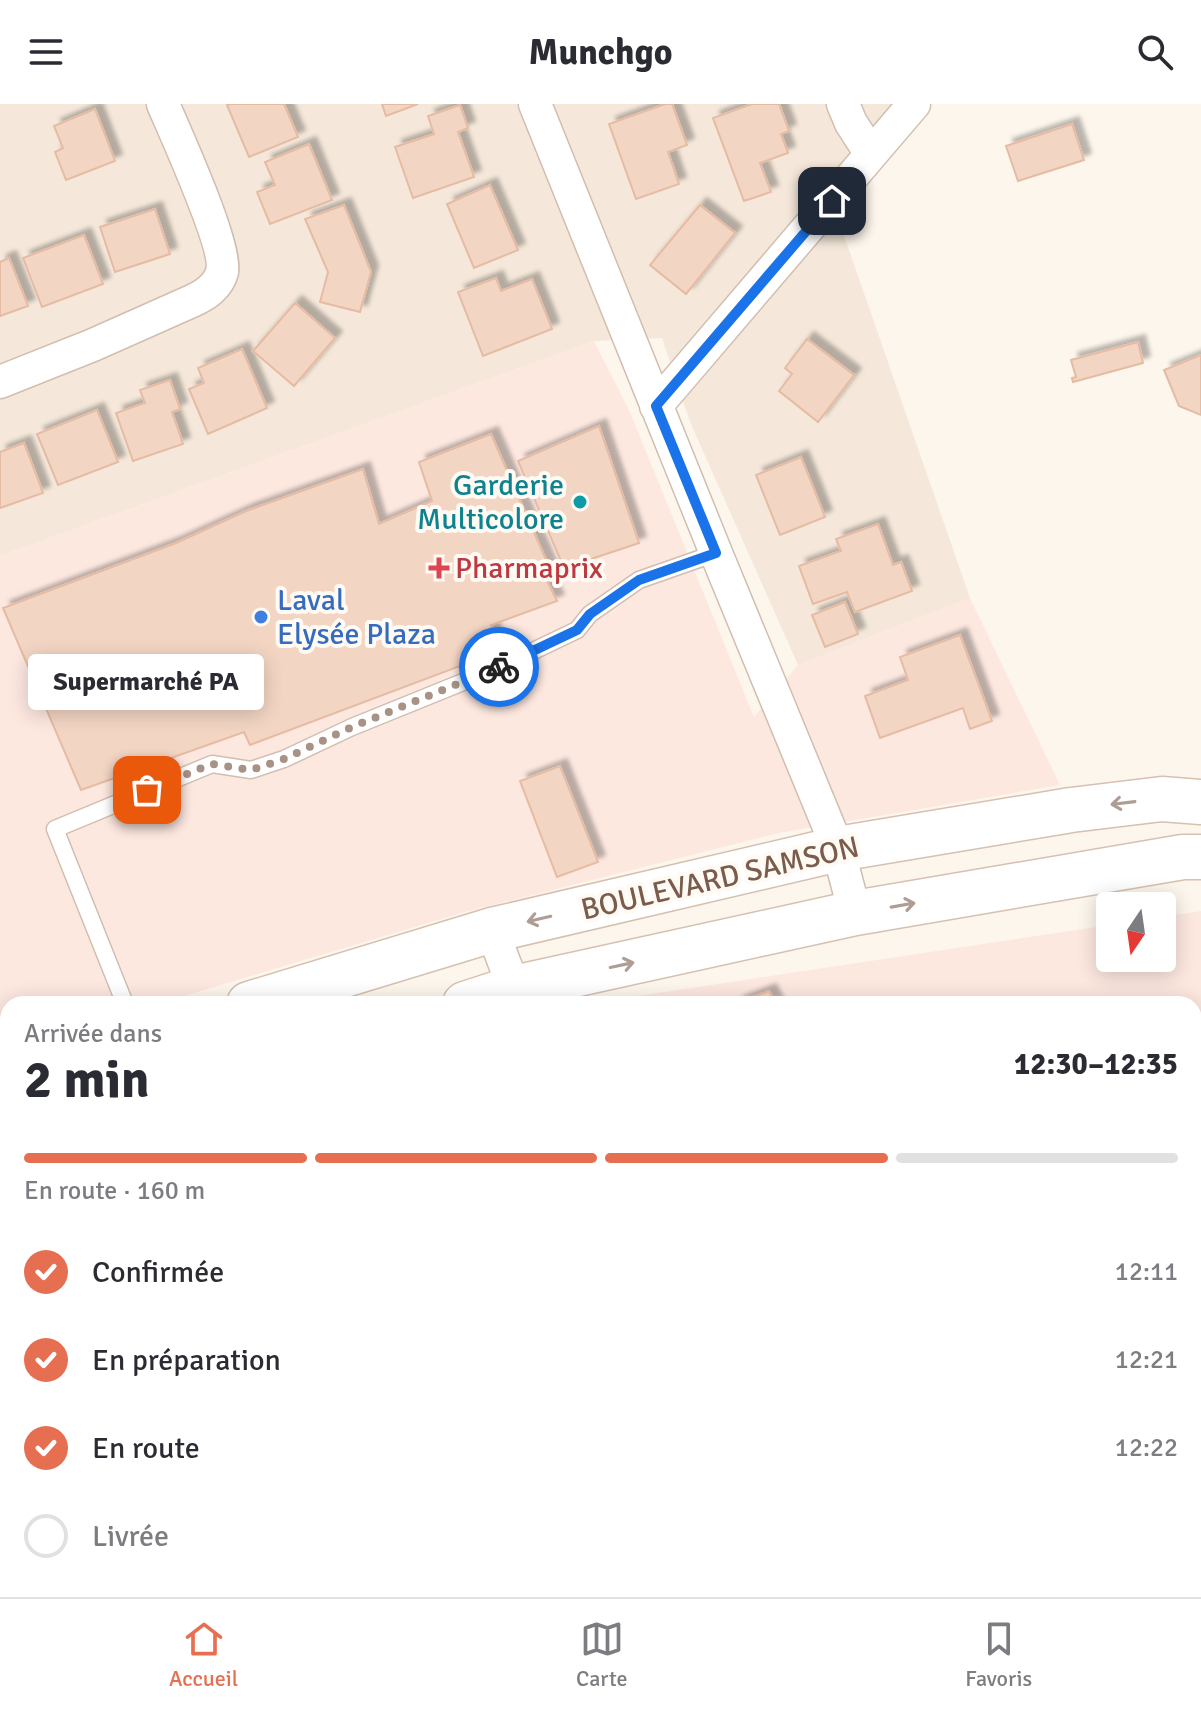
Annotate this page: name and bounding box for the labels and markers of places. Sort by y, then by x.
pin [798,167,866,235]
place label: Garderie Multicolore [417,467,564,538]
marker: Garderie Multicolore [571,493,589,511]
place label: Pharmaprix [455,550,603,587]
marker: Pharmaprix [430,559,448,577]
place label: Laval Elysée Plaza [277,582,436,653]
marker: Laval Elysée Plaza [252,608,270,626]
callout: Supermarché PA [29,654,265,710]
pin [113,756,181,824]

